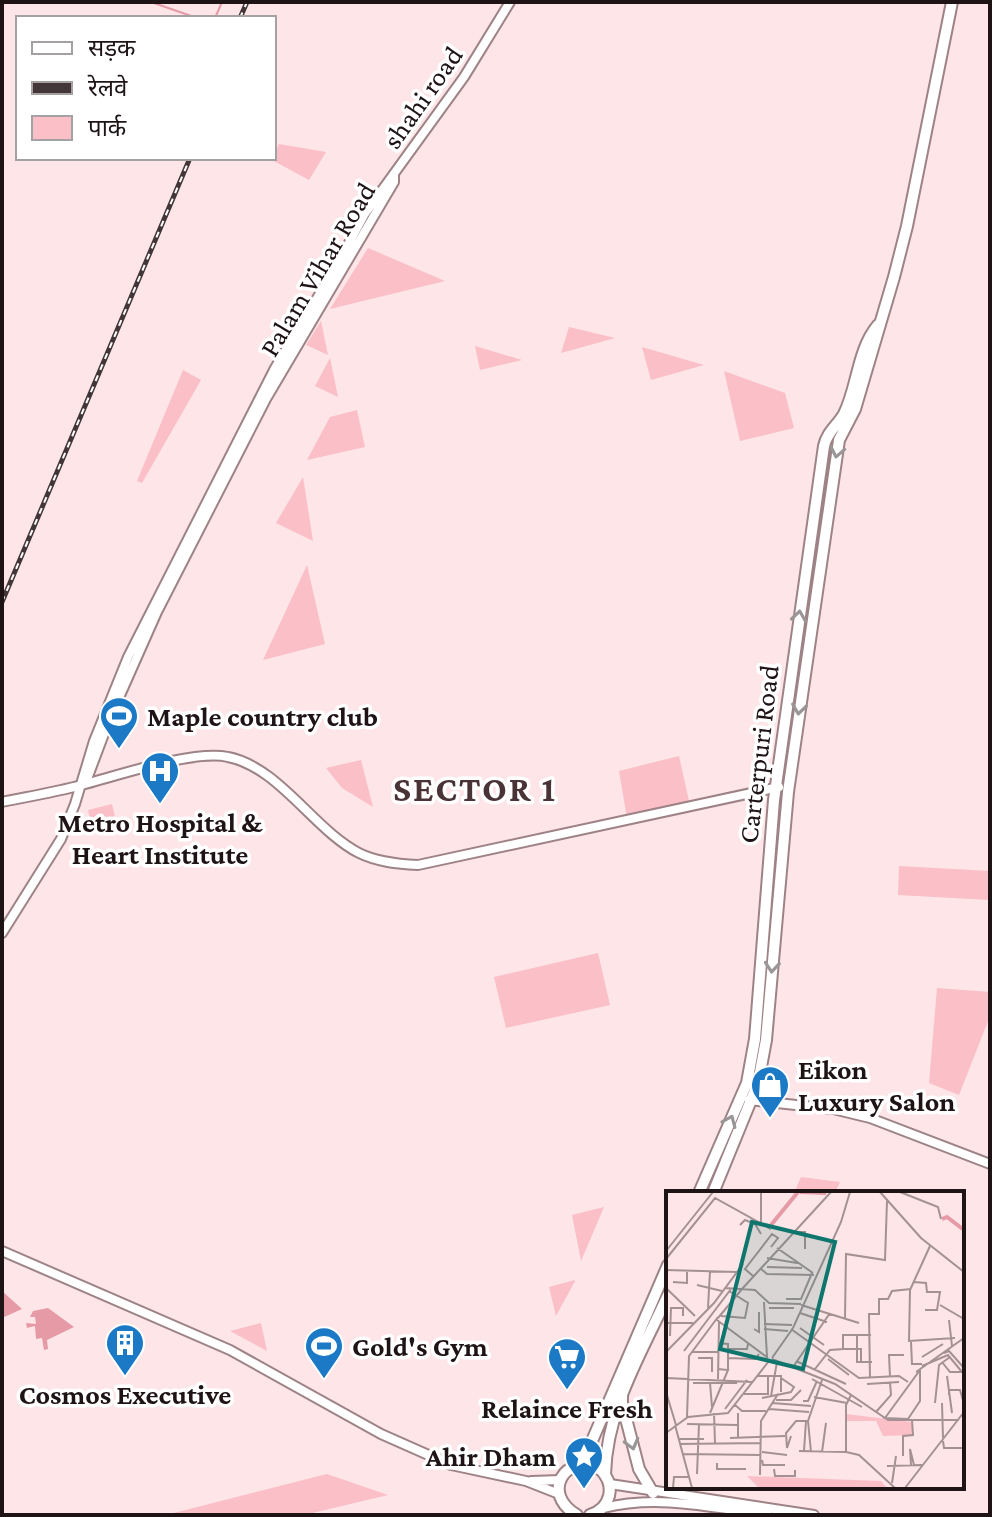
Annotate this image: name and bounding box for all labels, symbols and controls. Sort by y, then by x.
legend [16,16,276,160]
text: सड़क [88,34,136,61]
street label: shahi road [376,40,469,154]
text: रेलवे [87,74,128,101]
text: पार्क [88,114,127,141]
street label: Palam Vihar Road [253,176,382,362]
one-way arrow [830,445,847,458]
one-way arrow [790,609,807,623]
street label: Carterpuri Road [732,663,785,845]
sports icon: Maple country club [98,695,140,750]
place label: Maple country club [147,701,378,732]
one-way arrow [791,702,808,716]
hospital icon: Metro Hospital & Heart Institute [139,750,181,805]
district label: SECTOR 1 [393,769,557,809]
place label: Metro Hospital & Heart Institute [58,807,263,870]
one-way arrow [764,961,781,974]
place label: Eikon Luxury Salon [798,1054,955,1117]
shop icon: Eikon Luxury Salon [749,1064,791,1119]
one-way arrow [720,1115,736,1129]
inset map [666,1191,964,1489]
building icon: Cosmos Executive [104,1322,146,1377]
sports icon: Gold's Gym [303,1325,345,1380]
place label: Gold's Gym [352,1331,488,1362]
supermarket icon: Relaince Fresh [546,1336,588,1391]
place label: Cosmos Executive [19,1379,231,1410]
place label: Relaince Fresh [481,1393,653,1424]
place icon: Ahir Dham [563,1435,605,1490]
one-way arrow [623,1437,640,1451]
place label: Ahir Dham [425,1441,556,1472]

